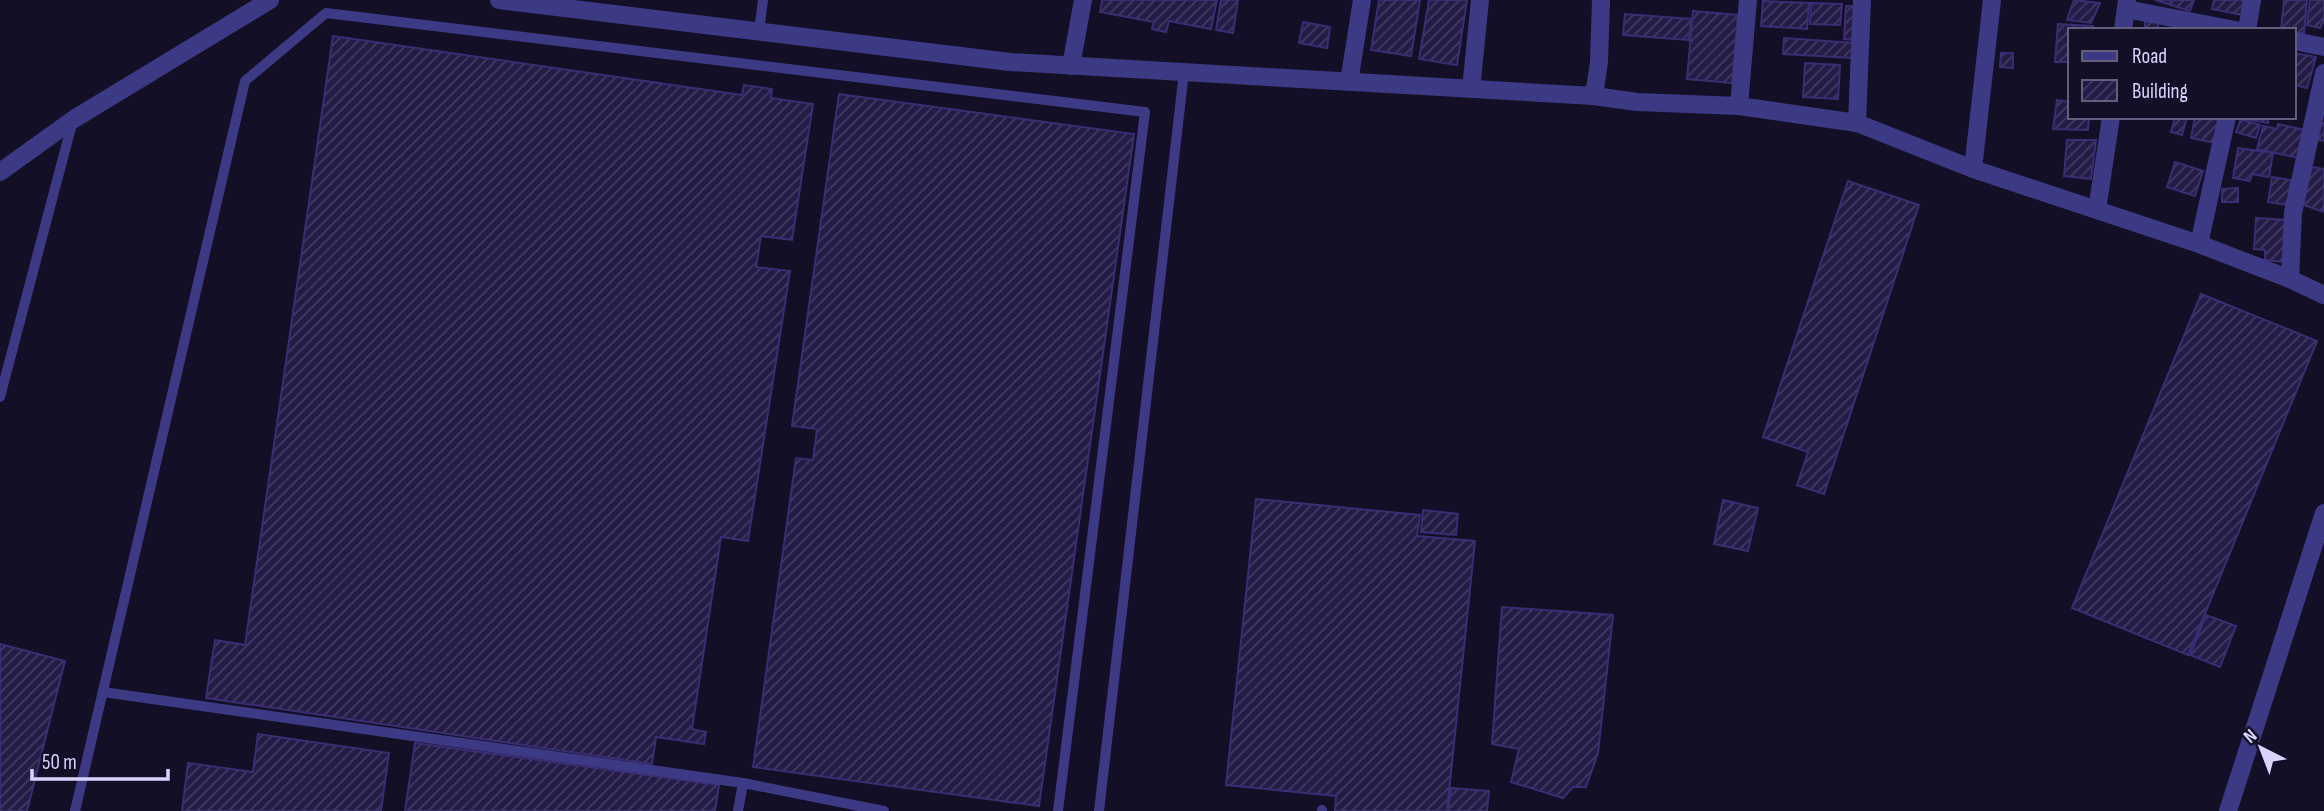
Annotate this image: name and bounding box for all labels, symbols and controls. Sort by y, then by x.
legend [2068,28,2296,119]
text: Road [2132,44,2167,69]
text: Building [2132,79,2188,104]
north arrow [2226,713,2296,783]
text: N [2239,725,2262,748]
scale bar [32,738,168,782]
text: 50 m [42,750,77,775]

